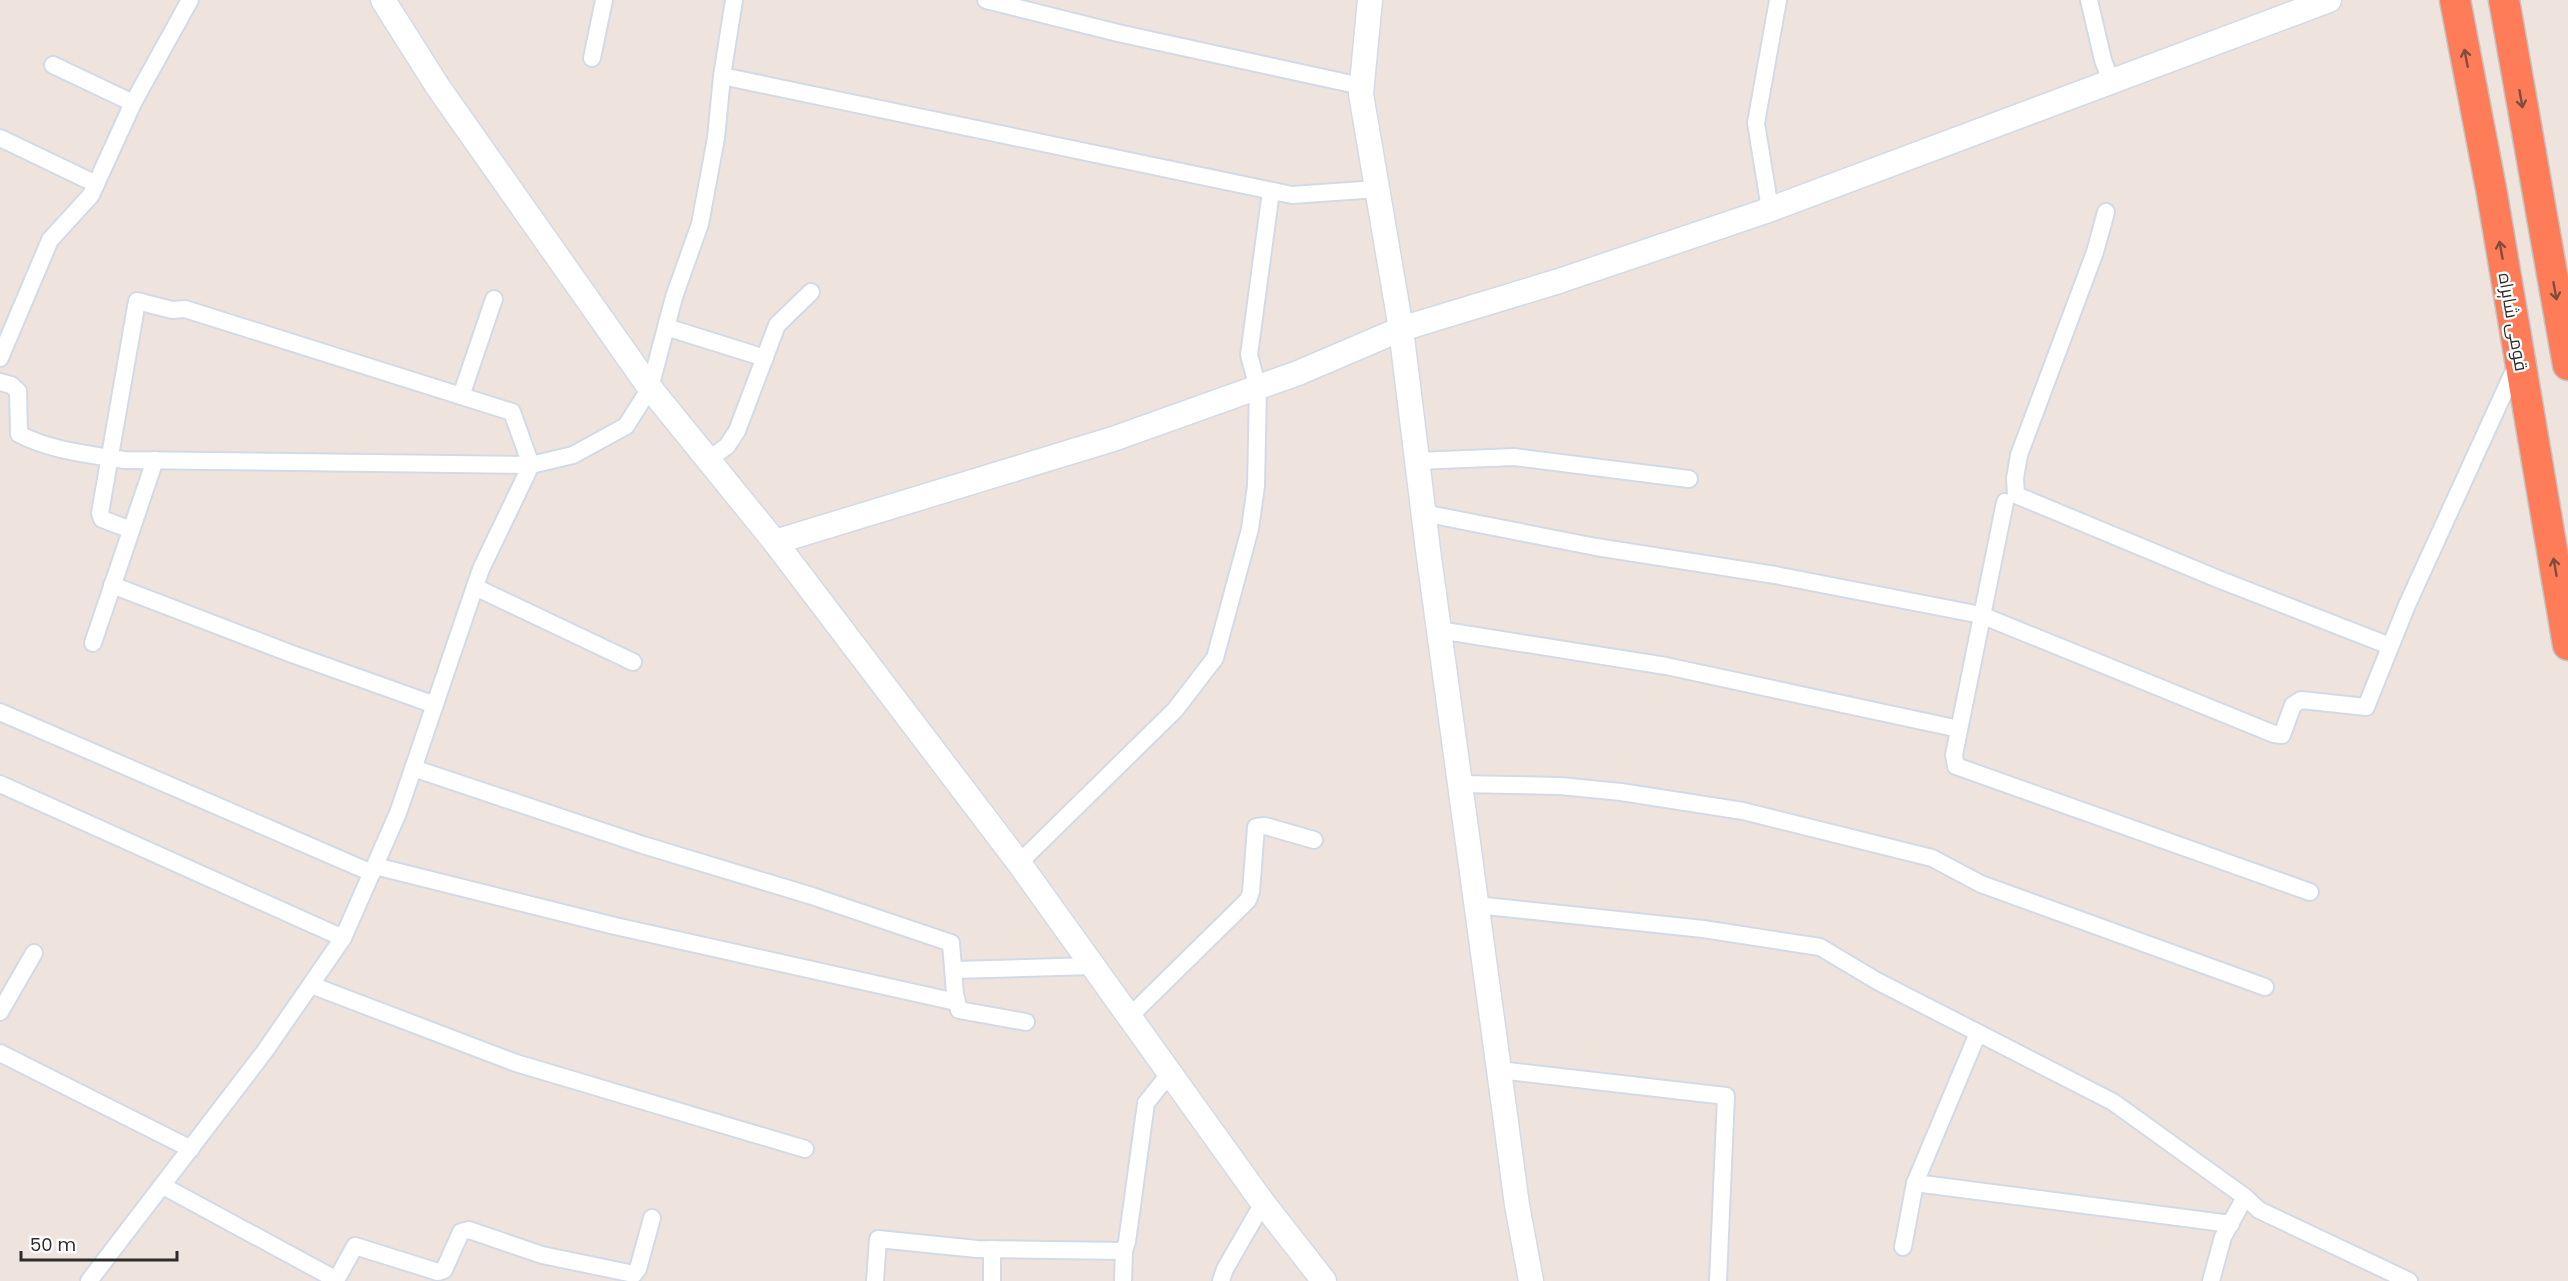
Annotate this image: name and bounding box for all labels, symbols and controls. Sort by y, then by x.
one-way arrow [2460,49,2471,69]
one-way arrow [2516,89,2527,108]
one-way arrow [2495,241,2506,261]
street label: قومی شاہراہ [2493,271,2534,373]
one-way arrow [2550,281,2561,300]
one-way arrow [2549,557,2560,577]
scale bar [21,1224,177,1262]
text: 50 m [30,1232,76,1257]

